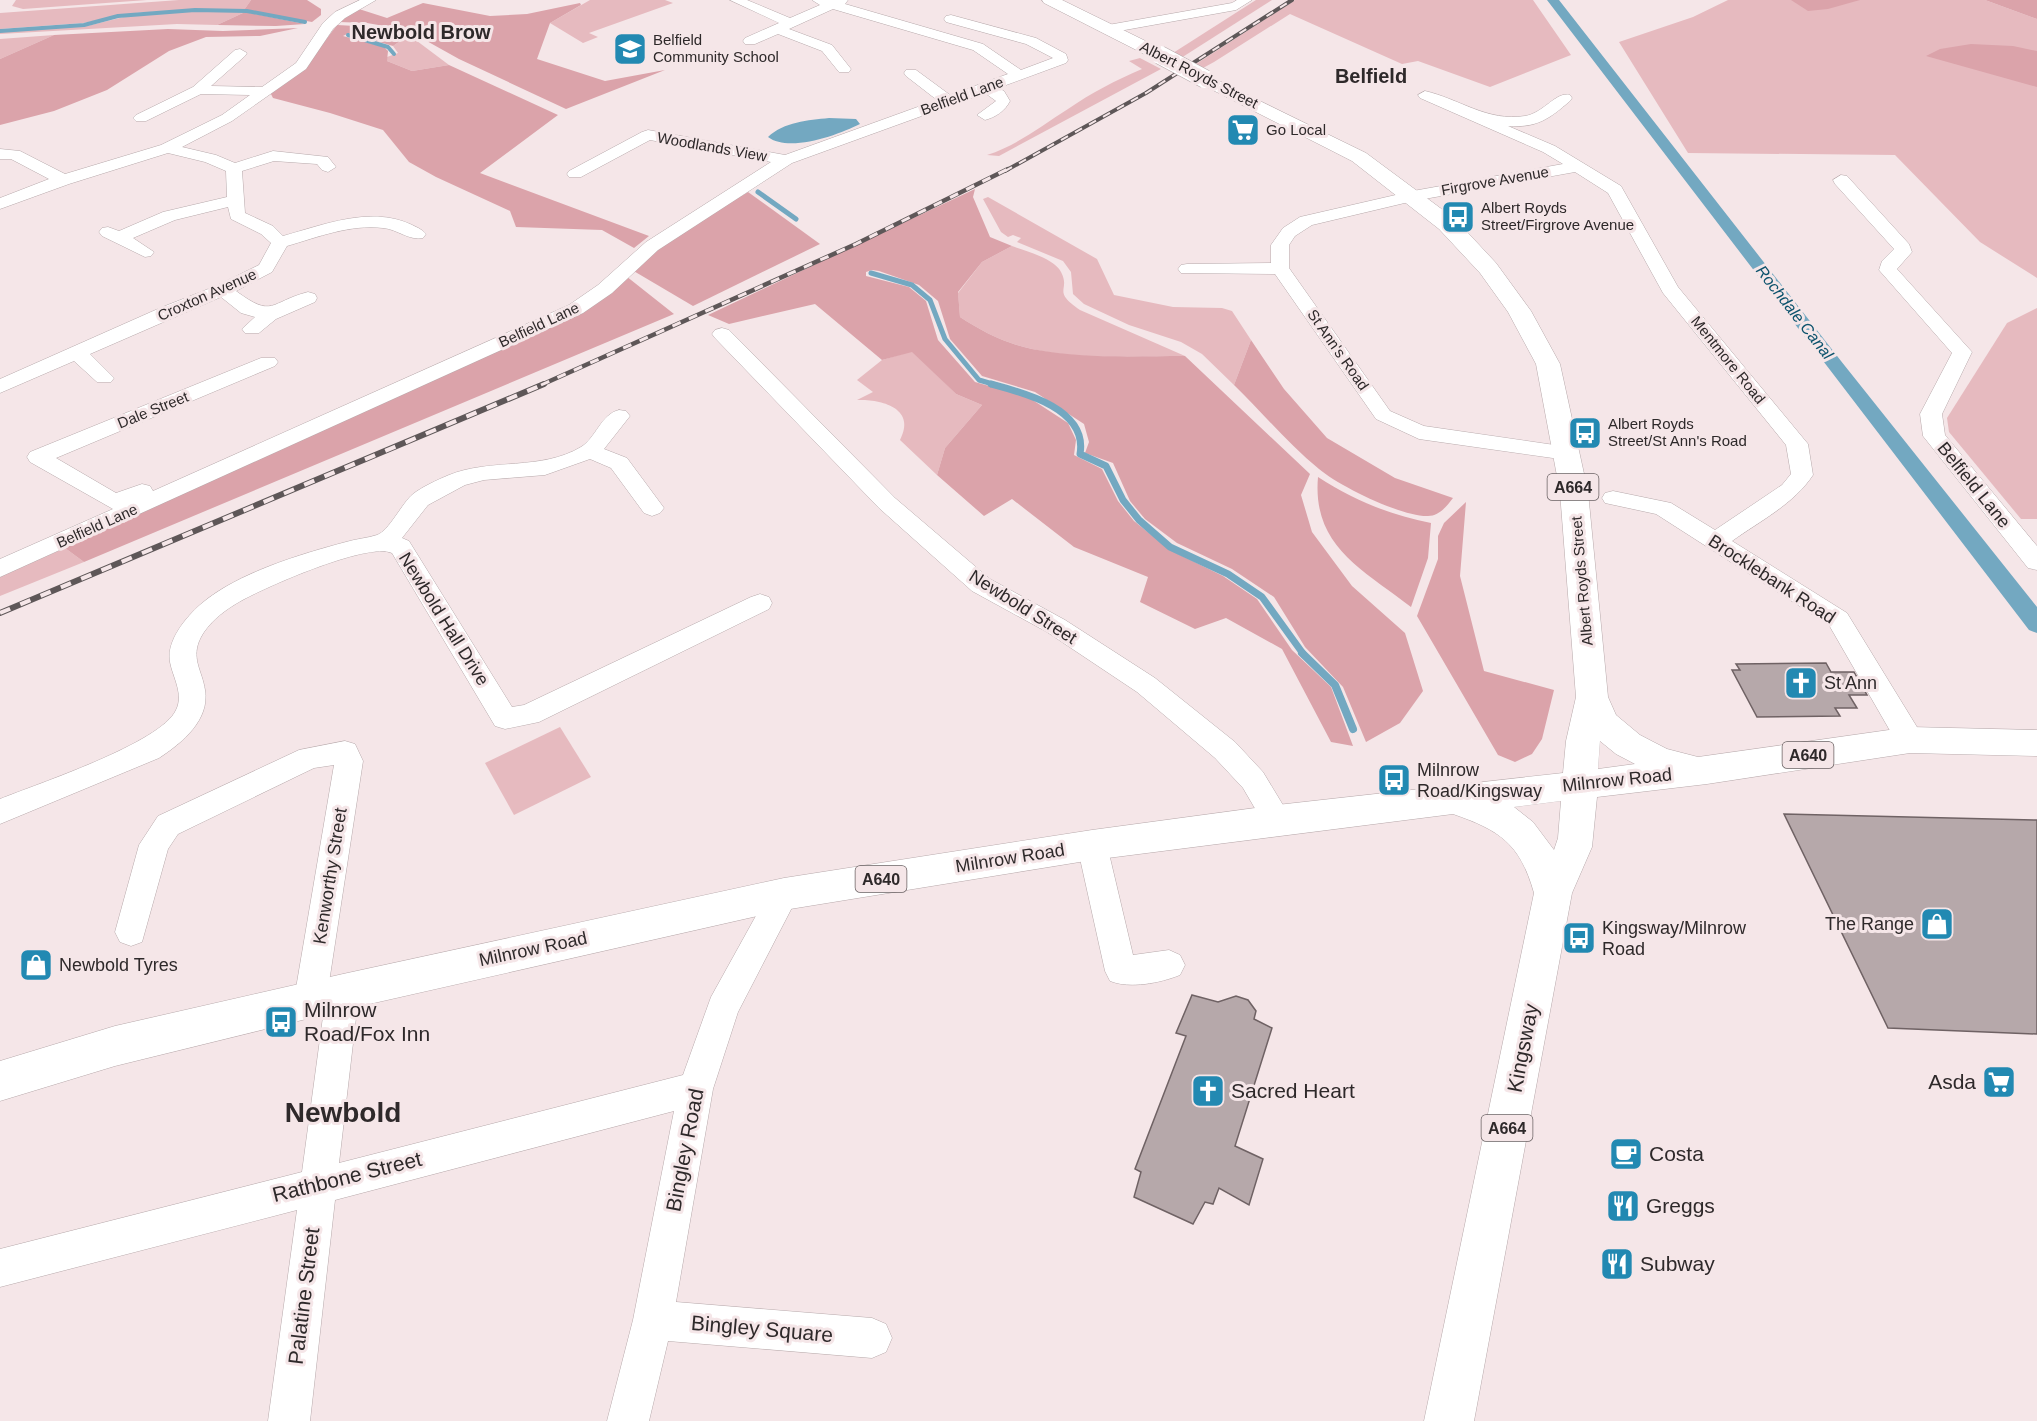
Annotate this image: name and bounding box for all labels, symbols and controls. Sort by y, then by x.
district label: Newbold Brow [352,21,491,43]
school or university icon: Belfield Community School [612,31,648,67]
place label: Belfield Community School [653,31,779,65]
street label: Albert Royds Street [1137,37,1262,112]
district label: Belfield [1335,65,1407,87]
street label: Belfield Lane [918,73,1005,118]
supermarket icon: Go Local [1225,112,1261,148]
place label: Go Local [1266,121,1326,138]
street label: Woodlands View [656,128,768,165]
street label: Firgrove Avenue [1440,163,1550,198]
bus stop icon: Albert Royds Street/Firgrove Avenue [1440,199,1476,235]
place label: Albert Royds Street/Firgrove Avenue [1481,199,1634,233]
water label: Rochdale Canal [1753,262,1837,363]
street label: Croxton Avenue [155,265,259,324]
street label: Belfield Lane [496,299,582,351]
street label: St Ann's Road [1304,306,1373,393]
street label: Mentmore Road [1688,313,1769,407]
street label: Dale Street [115,387,192,431]
bus stop icon: Albert Royds Street/St Ann's Road [1567,415,1603,451]
place label: Albert Royds Street/St Ann's Road [1608,415,1747,449]
street label: Belfield Lane [1933,438,2015,532]
road number: A664 [1548,474,1598,500]
street label: Belfield Lane [54,500,140,551]
street label: Albert Royds Street [1567,515,1596,647]
street label: Brocklebank Road [1705,531,1839,627]
street label: Newbold Hall Drive [395,549,493,689]
street label: Newbold Street [966,566,1080,648]
church icon: St Ann [1783,665,1819,701]
place label: St Ann [1824,673,1877,693]
road number: A640 [1782,742,1834,768]
place label: Milnrow Road/Kingsway [1417,760,1542,801]
bus stop icon: Milnrow Road/Kingsway [1376,762,1412,798]
street label: Milnrow Road [1561,764,1673,796]
street label: Kenworthy Street [309,806,351,946]
street label: Milnrow Road [954,840,1066,876]
road number: A640 [856,866,906,892]
shop icon: The Range [1919,906,1955,942]
place label: The Range [1825,914,1914,934]
place label: Kingsway/Milnrow Road [1602,918,1747,959]
bus stop icon: Kingsway/Milnrow Road [1561,920,1597,956]
street label: Milnrow Road [477,928,589,970]
shop icon: Newbold Tyres [18,947,54,983]
place label: Newbold Tyres [59,955,178,975]
place label: Milnrow Road/Fox Inn [304,998,430,1045]
street label: Kingsway [1503,1001,1542,1094]
bus stop icon: Milnrow Road/Fox Inn [263,1004,299,1040]
supermarket icon: Asda [1981,1064,2017,1100]
place label: Asda [1928,1070,1976,1093]
church icon: Sacred Heart [1190,1073,1226,1109]
place label: Sacred Heart [1231,1079,1355,1102]
street label: Bingley Road [661,1086,708,1213]
district label: Newbold [285,1097,401,1128]
road number: A664 [1482,1115,1532,1141]
cafe icon: Costa [1608,1136,1644,1172]
place label: Costa [1649,1142,1704,1165]
street label: Rathbone Street [270,1147,424,1206]
restaurant icon: Greggs [1605,1188,1641,1224]
place label: Greggs [1646,1194,1715,1217]
street label: Palatine Street [284,1226,323,1366]
restaurant icon: Subway [1599,1246,1635,1282]
place label: Subway [1640,1252,1715,1275]
street label: Bingley Square [690,1311,834,1346]

